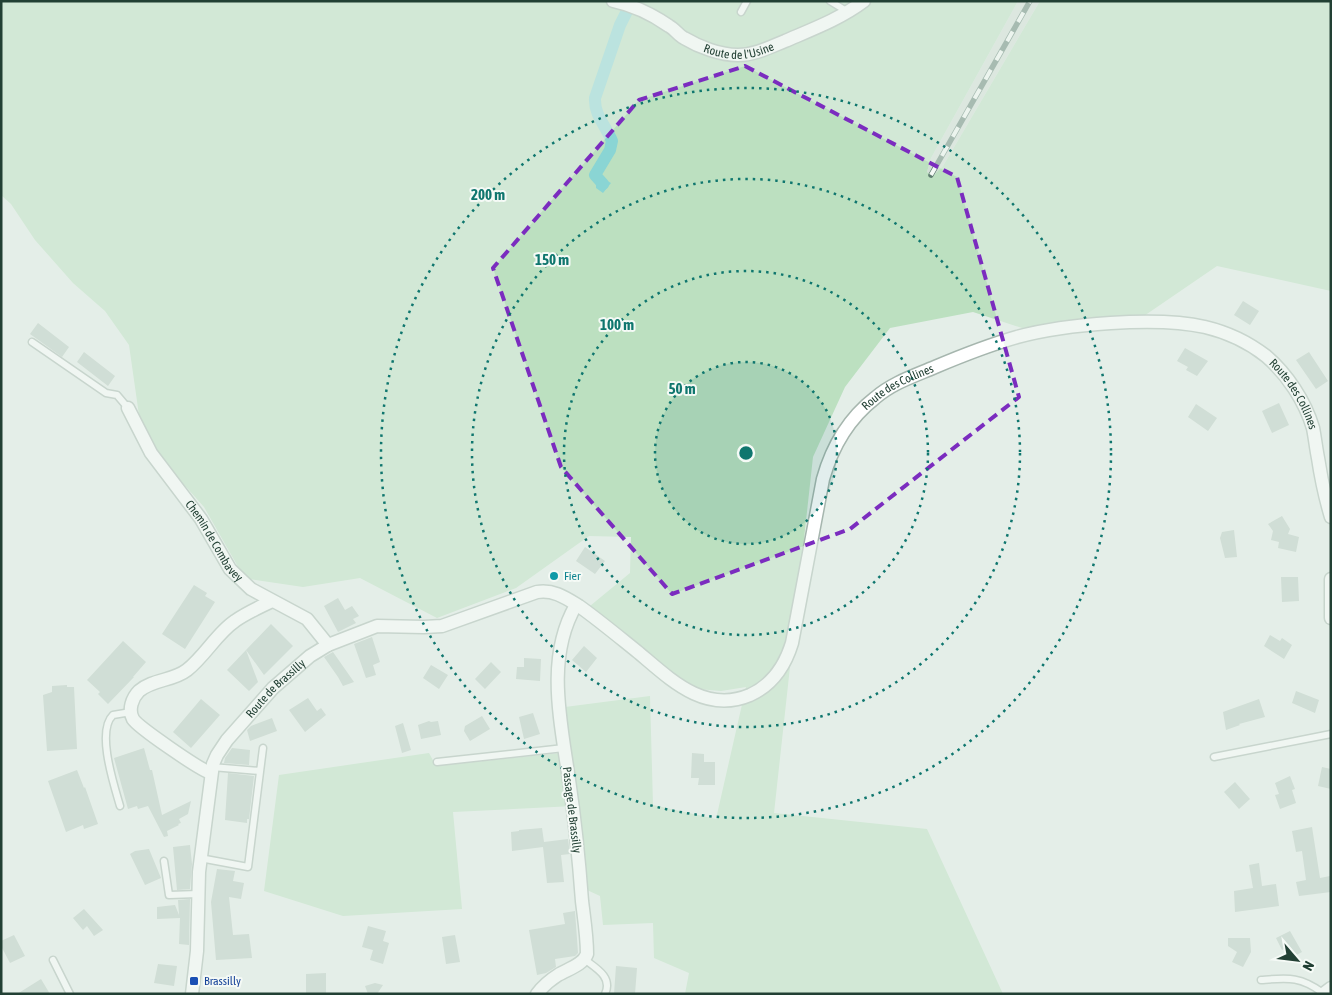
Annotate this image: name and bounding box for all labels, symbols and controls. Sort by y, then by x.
street label: Route de l'Usine [702,39,776,62]
text: 200 m [471,186,505,203]
text: 150 m [535,251,569,268]
text: 100 m [600,316,634,333]
street label: Route des Collines [1266,356,1320,431]
street label: Route des Collines [859,361,936,413]
text: 50 m [669,380,696,397]
centre of rings [737,444,755,462]
street label: Chemin de Combavey [182,498,246,585]
place label: Fier [564,569,581,583]
marker: Fier [548,570,560,582]
street label: Route de Brassilly [243,656,308,721]
street label: Passage de Brassilly [560,766,584,854]
north arrow [1272,935,1322,985]
text: N [1299,959,1317,974]
place label: Brassilly [204,974,241,988]
marker: Brassilly [188,975,200,987]

